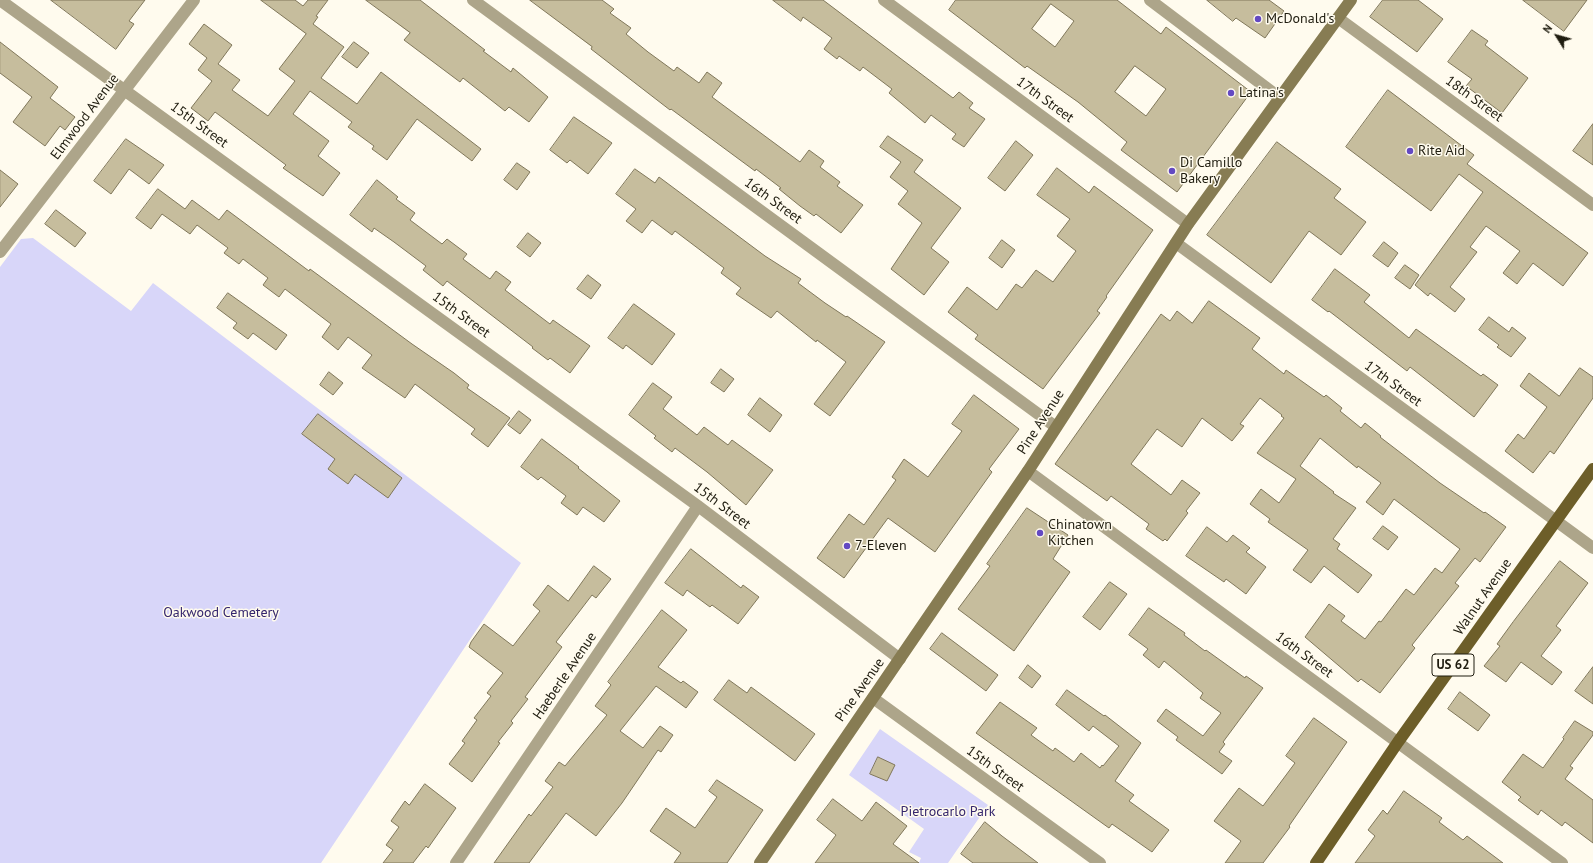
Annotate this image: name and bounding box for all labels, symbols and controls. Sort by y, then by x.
place label: McDonald's [1266,11,1334,27]
marker: McDonald's [1253,14,1263,24]
north arrow [1537,16,1577,56]
text: N [1540,22,1555,36]
street label: Elmwood Avenue [47,71,123,163]
street label: 18th Street [1442,72,1506,126]
street label: 17th Street [1013,74,1077,126]
place label: Latina's [1239,85,1284,101]
marker: Latina's [1226,88,1236,98]
street label: 15th Street [167,98,231,152]
place label: Rite Aid [1418,143,1465,159]
marker: Rite Aid [1405,146,1415,156]
place label: Di Camillo Bakery [1180,155,1242,188]
marker: Di Camillo Bakery [1167,166,1177,176]
street label: 16th Street [741,174,805,228]
street label: 15th Street [429,288,493,342]
street label: 17th Street [1361,358,1425,410]
street label: Pine Avenue [1014,386,1068,458]
street label: 15th Street [690,479,754,533]
place label: Chinatown Kitchen [1048,517,1112,550]
marker: Chinatown Kitchen [1035,528,1045,538]
place label: 7-Eleven [855,538,907,554]
marker: 7-Eleven [842,541,852,551]
street label: Walnut Avenue [1450,556,1516,638]
park label: Oakwood Cemetery [163,605,279,621]
street label: 16th Street [1272,628,1336,682]
street label: Haeberle Avenue [530,629,600,723]
road number: US 62 [1432,654,1474,676]
street label: Pine Avenue [832,655,888,725]
street label: 15th Street [963,742,1027,796]
park label: Pietrocarlo Park [901,804,995,820]

